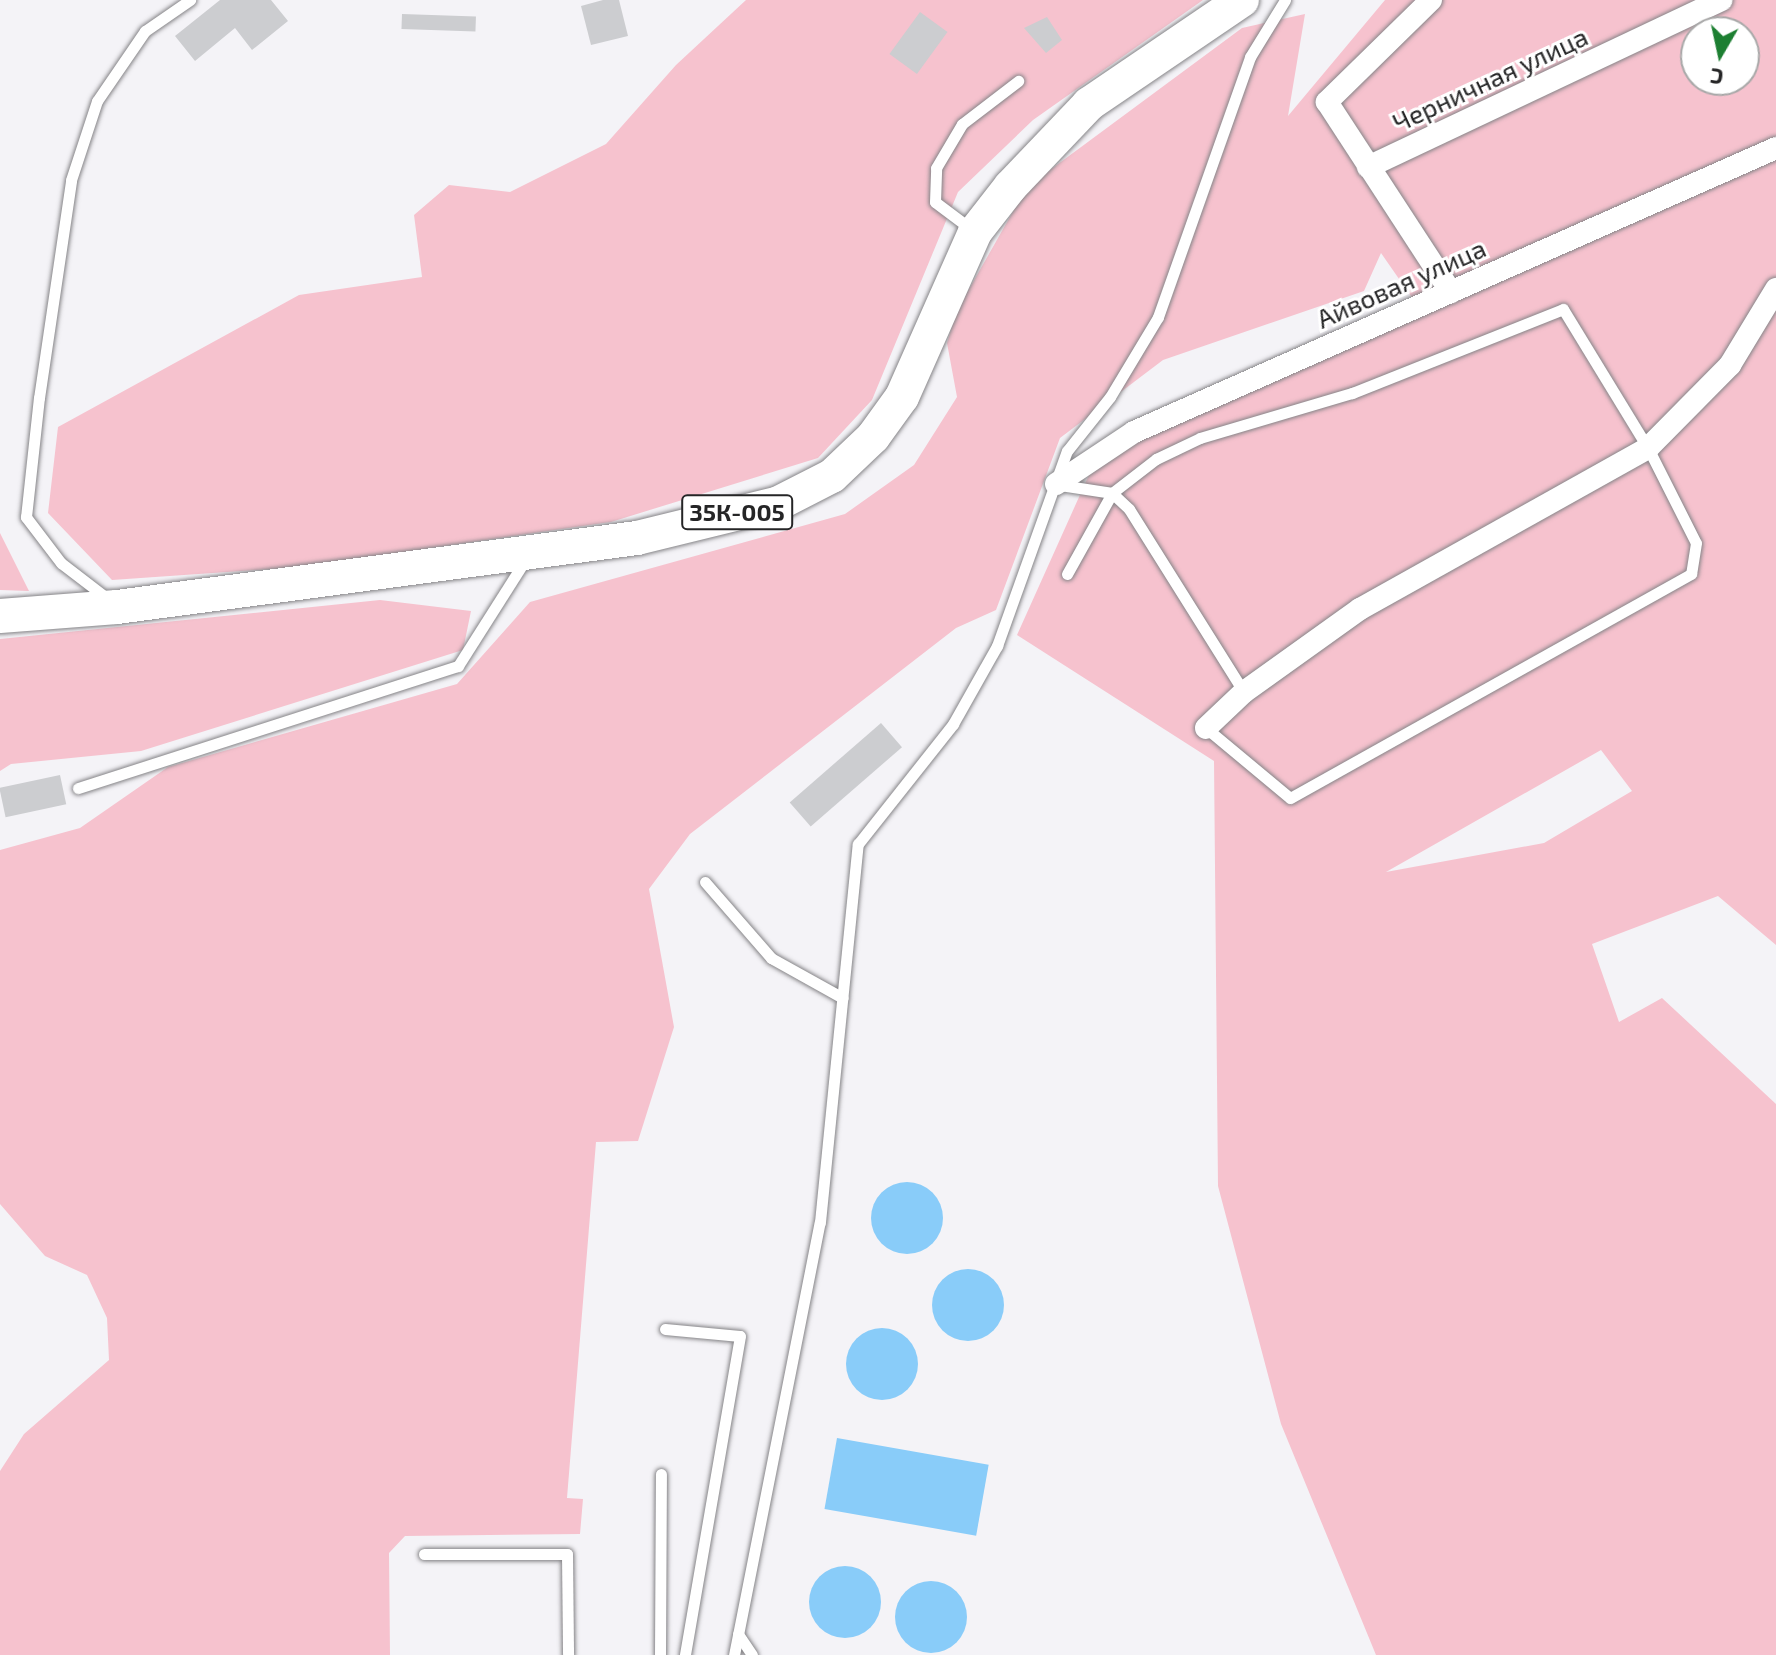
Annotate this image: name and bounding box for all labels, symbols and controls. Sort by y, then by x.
north arrow [1680,16,1760,96]
street label: Черничная улица [1387,20,1593,138]
text: С [1708,64,1725,92]
street label: Айвовая улица [1312,232,1490,334]
road number: 35К-005 [681,492,793,532]

